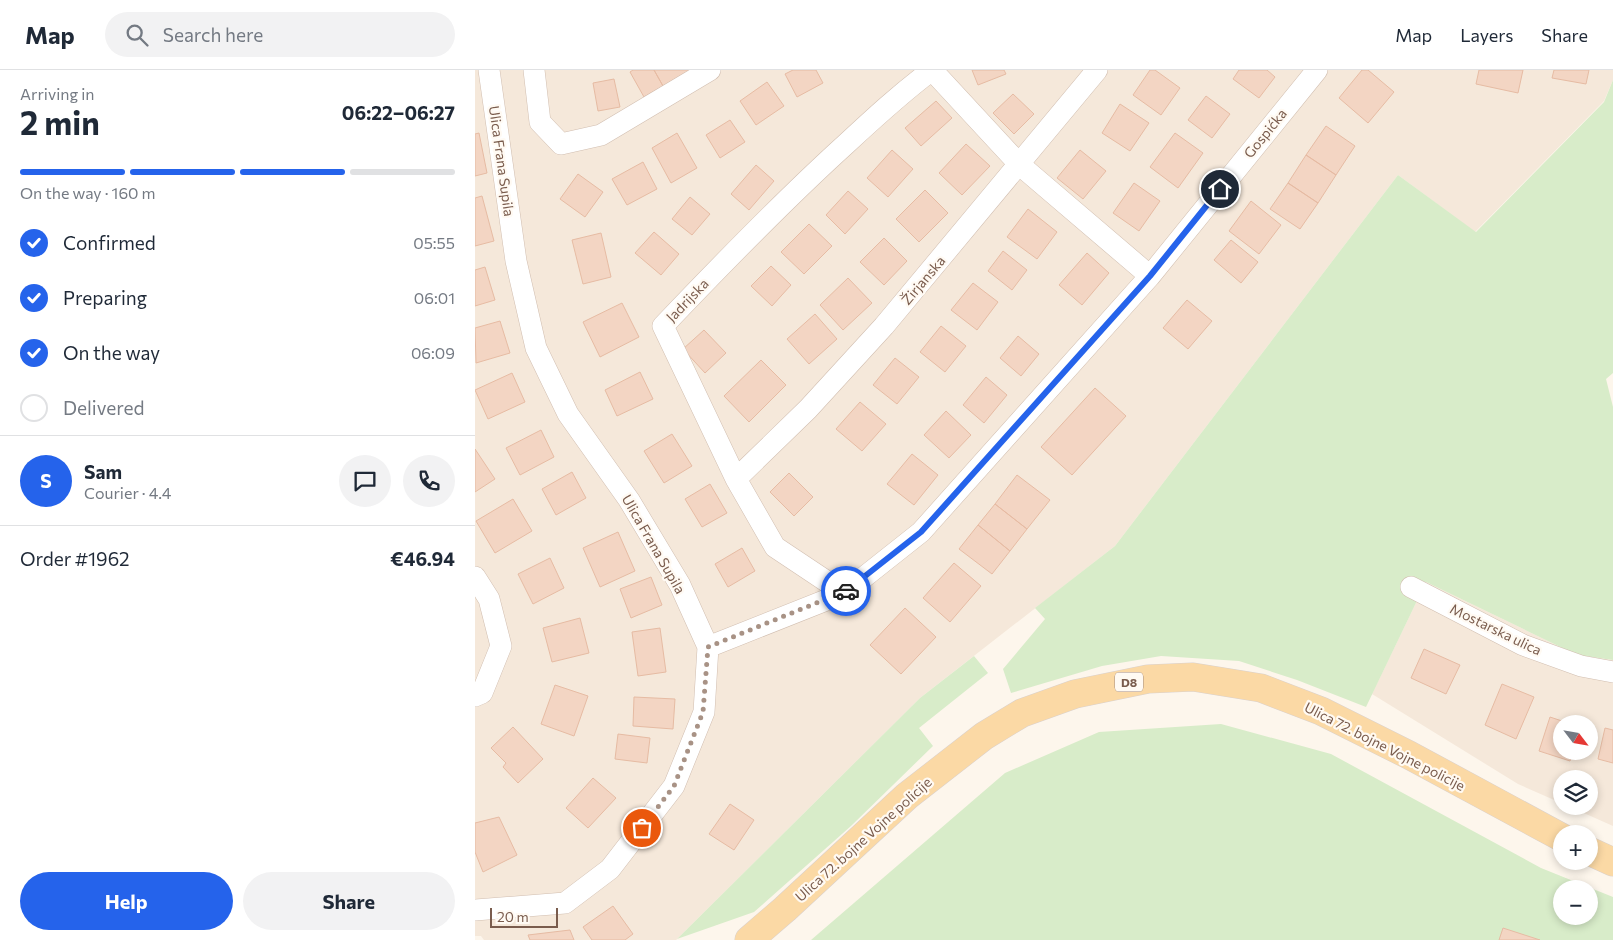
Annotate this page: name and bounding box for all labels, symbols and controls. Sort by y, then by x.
search box [105,12,455,57]
text: Map [25,20,75,49]
icon: search [123,21,151,49]
text: Search here [163,23,263,46]
text: Map [1395,24,1432,46]
text: Layers [1460,24,1513,46]
text: Share [1541,24,1588,46]
text: Arriving in [20,84,94,103]
text: 06:22–06:27 [342,101,455,124]
text: 2 min [20,102,100,142]
street label: Ulica Frana Supila [486,104,518,218]
street label: Gospićka [1240,105,1290,161]
pin [1199,168,1241,210]
icon: home [1206,175,1234,203]
text: On the way · 160 m [20,183,156,202]
icon: check [20,229,48,257]
text: Confirmed [63,231,156,254]
text: 05:55 [413,233,455,252]
street label: Žirjanska [898,252,948,308]
street label: Jadrijska [662,275,712,325]
icon: check [20,284,48,312]
text: Preparing [63,286,147,309]
text: 06:01 [414,288,455,307]
icon: check [20,339,48,367]
text: On the way [63,341,160,364]
text: 06:09 [411,343,455,362]
text: Delivered [63,396,144,419]
button: chat [339,455,391,507]
button: phone [403,455,455,507]
text: Sam [84,460,122,483]
text: S [40,469,52,492]
text: Courier · 4.4 [84,483,171,502]
street label: Ulica Frana Supila [619,491,689,597]
text: Order #1962 [20,547,130,570]
text: €46.94 [390,547,455,570]
courier [821,566,871,616]
icon: car [832,577,860,605]
street label: Mostarska ulica [1448,600,1544,658]
road number: D8 [1115,672,1143,692]
street label: Ulica 72. bojne Vojne policije [1302,698,1468,794]
north arrow [1553,715,1597,760]
map controls [1553,715,1598,925]
button: layers [1553,770,1598,815]
street label: Ulica 72. bojne Vojne policije [791,773,935,905]
pin [621,807,663,849]
icon: bag [628,814,656,842]
button: + [1553,825,1598,870]
button: Help [20,872,233,930]
button: Share [243,872,455,930]
button: − [1553,880,1598,925]
scale bar [490,905,557,928]
text: 20 m [497,908,529,925]

